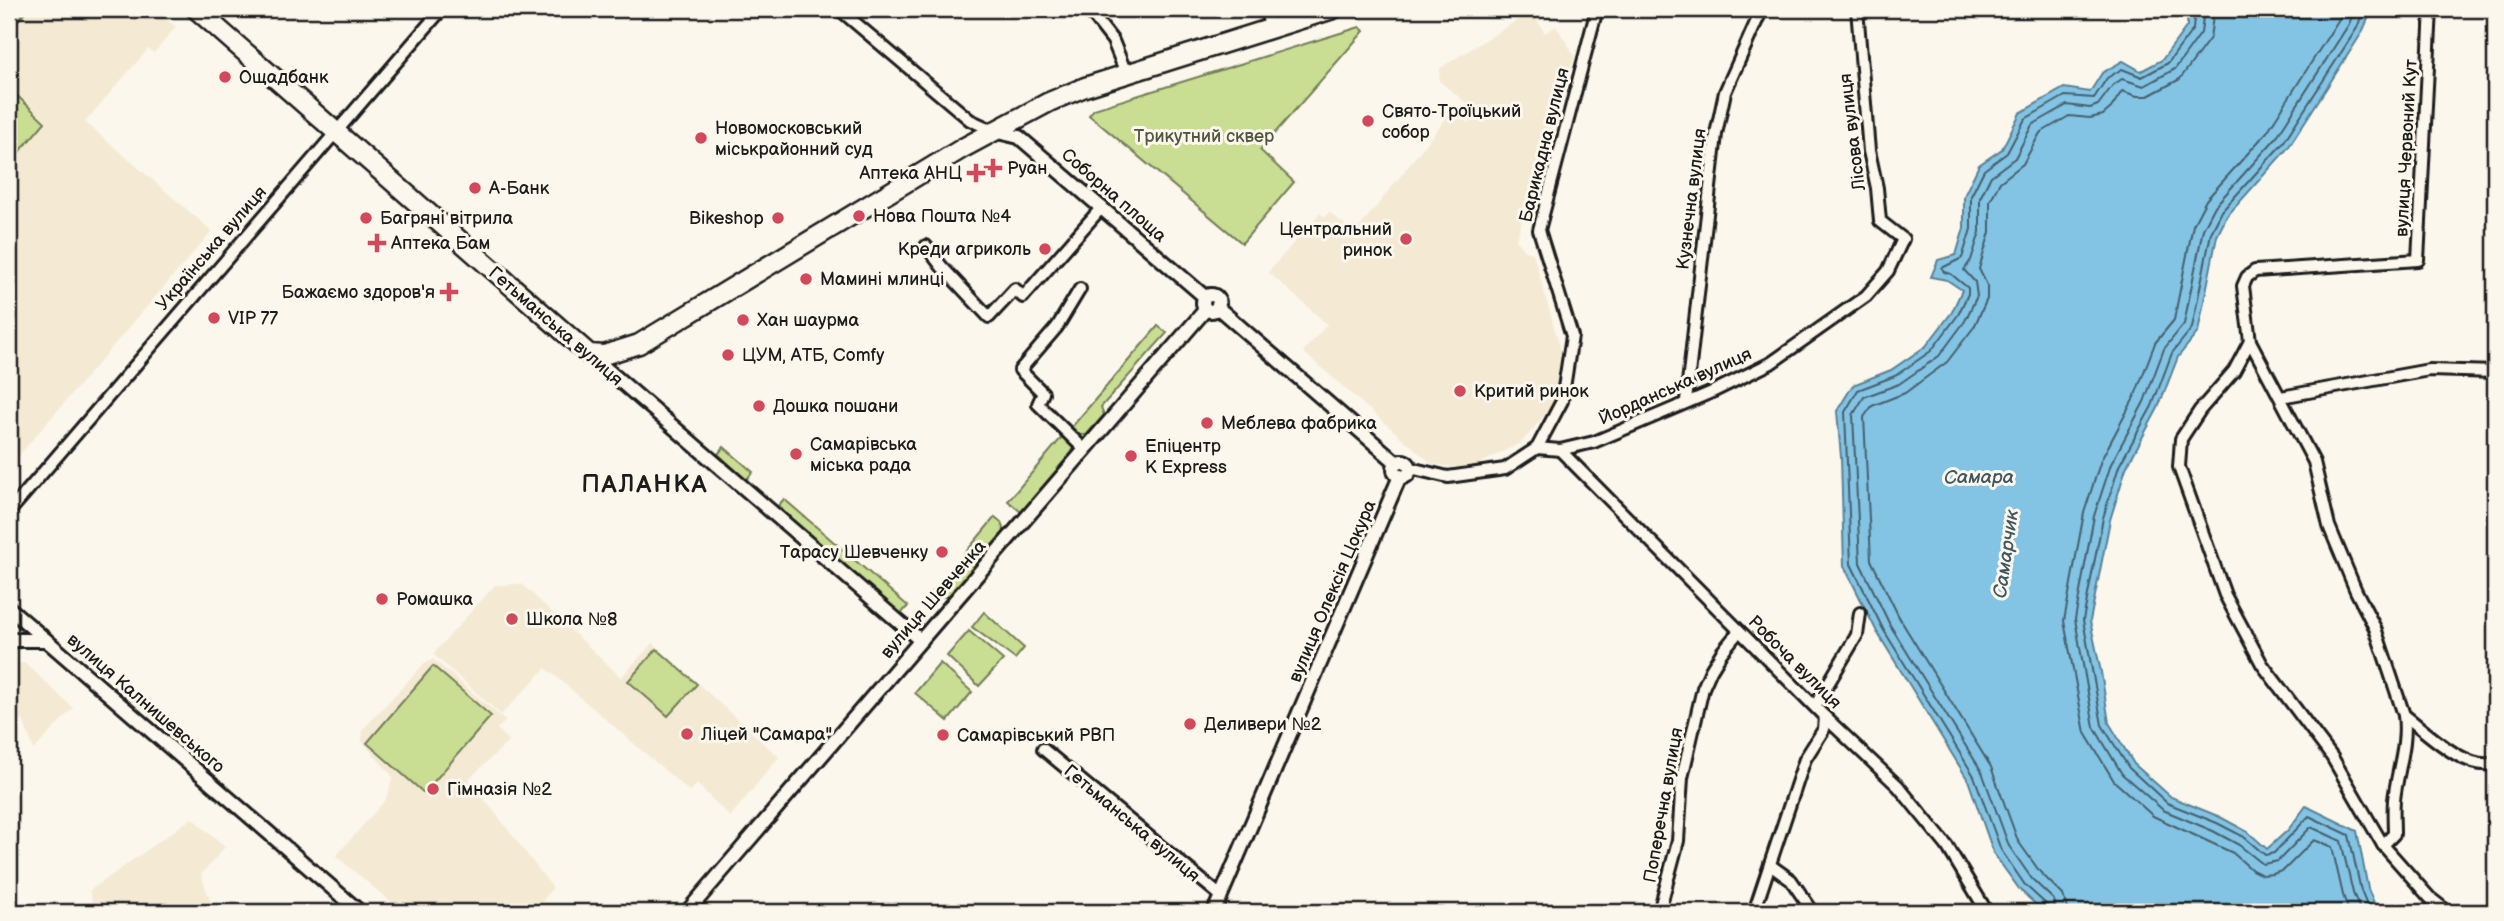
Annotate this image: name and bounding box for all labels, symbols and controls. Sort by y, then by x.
street label: вулиця Червоний Кут [2391,58,2422,237]
street label: Барикадна вулиця [1515,66,1574,225]
place label: Ощадбанк [239,67,329,88]
marker: Ощадбанк [217,69,233,85]
street label: Лісова вулиця [1835,72,1870,193]
place label: Свято-Троїцький собор [1382,101,1521,143]
marker: Свято-Троїцький собор [1360,113,1376,129]
place label: Новомосковський міськрайонний суд [715,118,873,160]
park label: Трикутний сквер [1134,126,1274,147]
street label: Кузнечна вулиця [1672,127,1711,271]
marker: Новомосковський міськрайонний суд [693,130,709,146]
street label: Соборна площа [1057,144,1171,247]
place label: Руан [1007,158,1048,179]
marker: Руан [985,160,1001,176]
place label: Аптека АНЦ [858,163,962,184]
marker: Аптека АНЦ [968,165,984,181]
place label: А-Банк [488,178,550,199]
marker: А-Банк [467,180,483,196]
street label: Українська вулиця [152,182,271,315]
place label: Нова Пошта №4 [873,206,1011,227]
place label: Багряні вітрила [380,208,513,229]
place label: Bikeshop [689,208,764,229]
marker: Нова Пошта №4 [851,208,867,224]
marker: Багряні вітрила [358,210,374,226]
marker: Bikeshop [770,210,786,226]
place label: Центральний ринок [1279,219,1392,261]
marker: Центральний ринок [1398,231,1414,247]
place label: Аптека Бам [390,233,490,254]
marker: Аптека Бам [369,235,385,251]
place label: Креди агриколь [898,239,1031,260]
marker: Креди агриколь [1037,241,1053,257]
street label: Гетьманська вулиця [484,262,627,390]
place label: Мамині млинці [820,269,944,290]
marker: Мамині млинці [798,271,814,287]
place label: Бажаємо здоров'я [282,282,435,303]
marker: Бажаємо здоров'я [441,284,457,300]
place label: VIP 77 [228,308,278,329]
marker: VIP 77 [206,310,222,326]
place label: Хан шаурма [757,310,859,331]
marker: Хан шаурма [735,312,751,328]
street label: Йорданська вулиця [1595,343,1755,430]
place label: ЦУМ, АТБ, Comfy [742,345,885,366]
marker: ЦУМ, АТБ, Comfy [720,347,736,363]
place label: Критий ринок [1474,381,1589,402]
marker: Критий ринок [1452,383,1468,399]
place label: Дошка пошани [773,396,898,417]
marker: Дошка пошани [751,398,767,414]
place label: Меблева фабрика [1221,413,1377,434]
marker: Меблева фабрика [1199,415,1215,431]
place label: Самарівська міська рада [810,434,917,476]
place label: Епіцентр К Express [1145,436,1227,478]
marker: Самарівська міська рада [788,446,804,462]
marker: Епіцентр К Express [1123,448,1139,464]
water label: Самара [1944,466,2014,489]
district label: ПАЛАНКА [581,470,709,499]
street label: вулиця Олексія Цокура [1285,497,1381,685]
water label: Самарчик [1989,508,2024,600]
street label: вулиця Шевченка [876,536,991,663]
place label: Тарасу Шевченку [780,542,929,563]
marker: Тарасу Шевченку [934,544,950,560]
place label: Ромашка [396,589,473,610]
marker: Ромашка [374,591,390,607]
place label: Школа №8 [526,609,617,630]
marker: Школа №8 [504,611,520,627]
street label: Робоча вулиця [1744,611,1846,713]
street label: вулиця Калнишевського [63,629,229,778]
place label: Деливери №2 [1204,714,1322,735]
marker: Деливери №2 [1182,716,1198,732]
place label: Ліцей "Самара" [700,724,832,745]
place label: Самарівський РВП [957,725,1115,746]
marker: Ліцей "Самара" [679,726,695,742]
street label: Поперечна вулиця [1640,726,1687,884]
marker: Самарівський РВП [935,727,951,743]
street label: Гетьманська вулиця [1059,760,1204,886]
place label: Гімназія №2 [447,779,552,800]
marker: Гімназія №2 [425,781,441,797]

